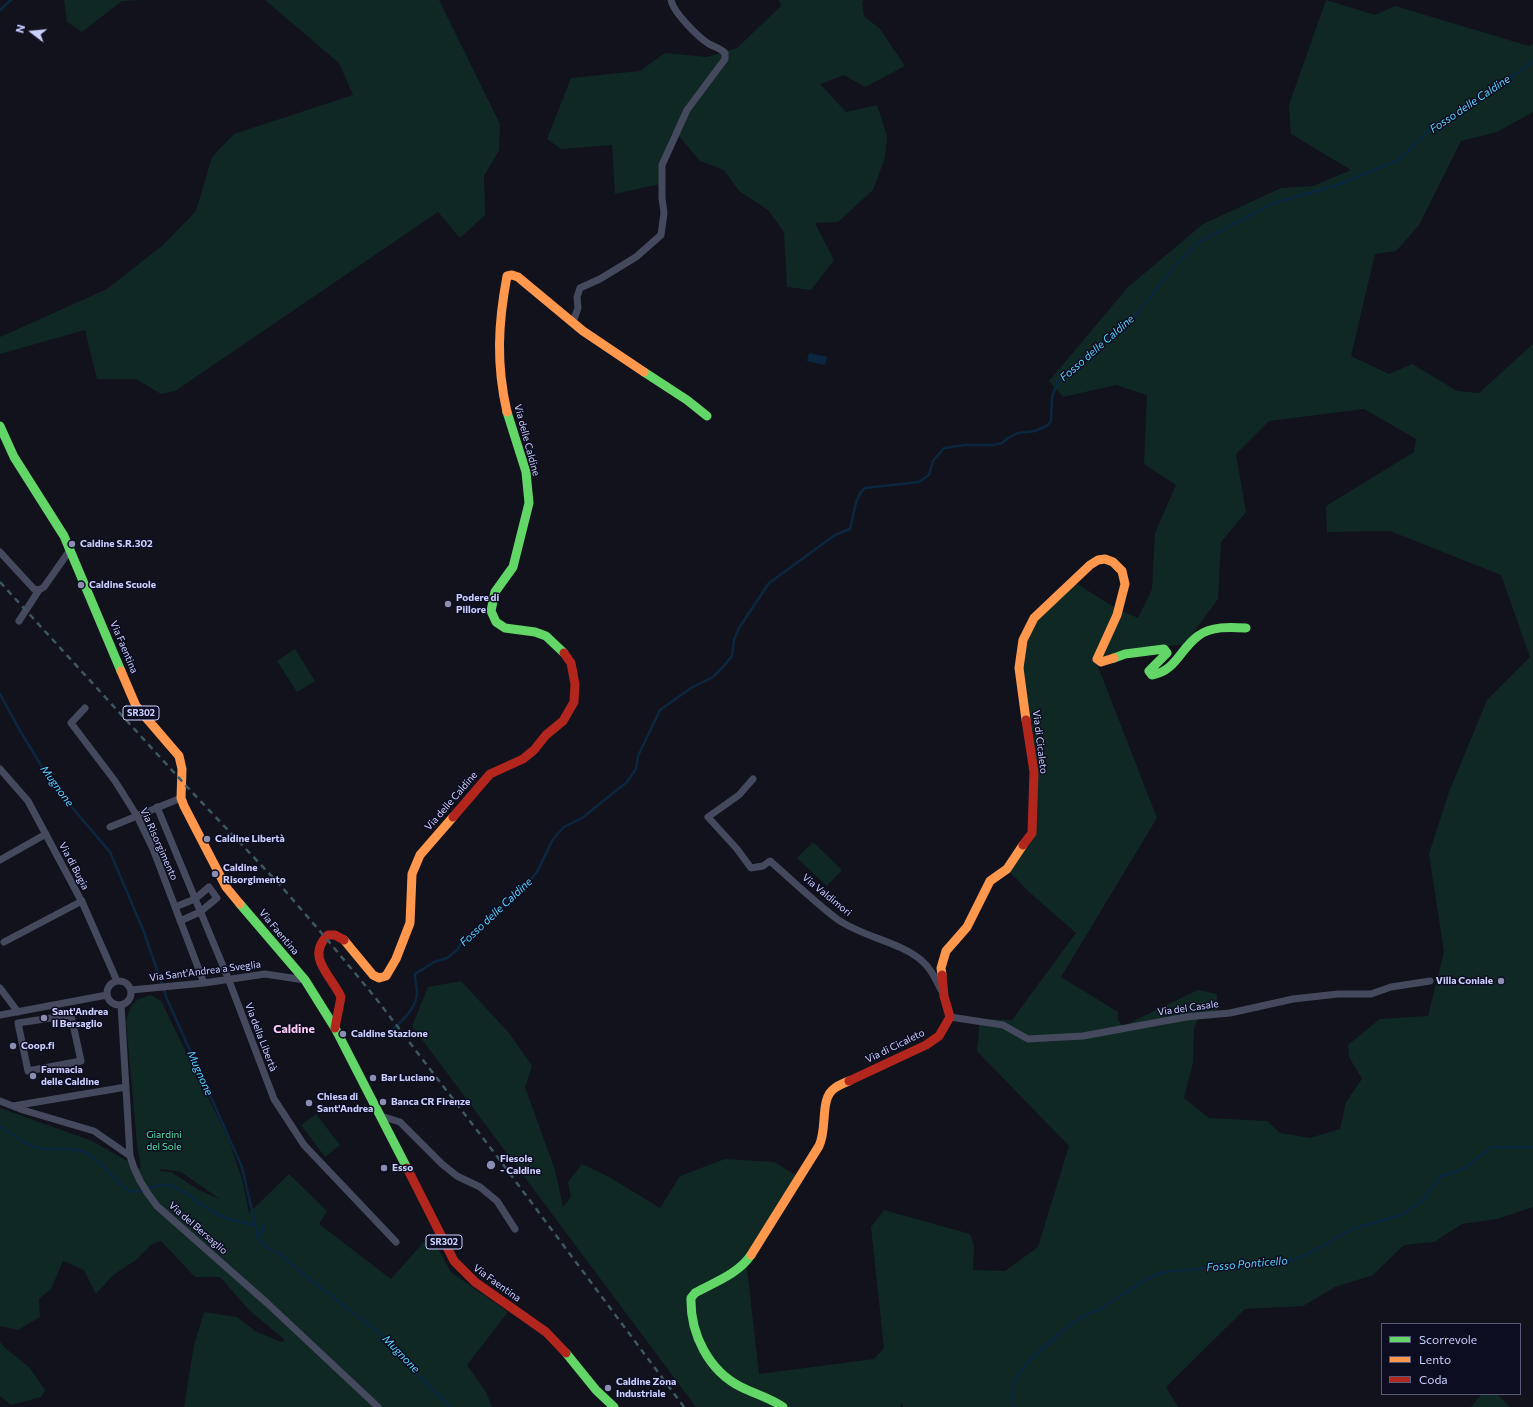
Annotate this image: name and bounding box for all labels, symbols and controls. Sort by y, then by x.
north arrow [12,12,52,52]
text: N [13,23,27,34]
water label: Fosso delle Caldine [1427,72,1513,136]
water label: Fosso delle Caldine [1057,312,1137,384]
street label: Via delle Caldine [512,403,542,477]
place label: Caldine S.R.302 [80,538,153,550]
marker: Caldine S.R.302 [67,539,77,549]
place label: Caldine Scuole [89,579,156,591]
marker: Caldine Scuole [76,580,86,590]
place label: Podere di Pillore [456,592,499,616]
marker: Podere di Pillore [443,599,453,609]
street label: Via Faentina [108,619,140,675]
road number: SR302 [123,706,159,720]
street label: Via di Cicaleto [1030,709,1050,775]
water label: Mugnone [38,763,76,809]
street label: Via delle Caldine [422,769,480,833]
street label: Via Risorgimento [138,806,180,882]
place label: Caldine Libertà [215,833,285,845]
marker: Caldine Libertà [202,834,212,844]
street label: Via di Bugia [56,840,92,892]
place label: Caldine Risorgimento [223,862,286,886]
marker: Caldine Risorgimento [210,869,220,879]
street label: Via Valdimori [800,871,854,919]
water label: Fosso delle Caldine [457,875,535,949]
street label: Via Faentina [256,907,302,957]
street label: Via Sant'Andrea a Sveglia [148,958,262,984]
place label: Villa Coniale [1436,975,1493,987]
marker: Villa Coniale [1496,976,1506,986]
street label: Via del Casale [1157,998,1219,1018]
street label: Via della Libertà [242,1001,280,1073]
place label: Sant'Andrea Il Bersaglio [52,1006,108,1030]
marker: Sant'Andrea Il Bersaglio [39,1013,49,1023]
district label: Caldine [273,1022,315,1036]
street label: Via di Cicaleto [864,1027,926,1065]
place label: Caldine Stazione [351,1028,428,1040]
marker: Caldine Stazione [338,1029,348,1039]
place label: Coop.fi [21,1040,55,1052]
marker: Coop.fi [8,1041,18,1051]
water label: Mugnone [184,1049,216,1097]
place label: Farmacia delle Caldine [41,1064,99,1088]
marker: Farmacia delle Caldine [28,1071,38,1081]
place label: Bar Luciano [381,1072,435,1084]
marker: Bar Luciano [368,1073,378,1083]
place label: Chiesa di Sant'Andrea [317,1091,373,1114]
place label: Banca CR Firenze [391,1096,470,1108]
marker: Banca CR Firenze [378,1097,388,1107]
marker: Chiesa di Sant'Andrea [304,1098,314,1108]
park label: Giardini del Sole [146,1129,182,1152]
place label: Fiesole - Caldine [500,1153,541,1176]
marker: Fiesole - Caldine [485,1159,497,1171]
place label: Esso [392,1162,413,1174]
marker: Esso [379,1163,389,1173]
street label: Via del Bersaglio [166,1199,230,1257]
road number: SR302 [426,1235,462,1249]
water label: Fosso Ponticello [1206,1254,1288,1274]
street label: Via Faentina [471,1262,523,1304]
legend [1381,1323,1521,1395]
water label: Mugnone [380,1332,422,1376]
text: Scorrevole [1419,1332,1477,1346]
text: Lento [1419,1352,1451,1366]
text: Coda [1419,1372,1448,1386]
place label: Caldine Zona Industriale [616,1376,676,1400]
marker: Caldine Zona Industriale [603,1383,613,1393]

